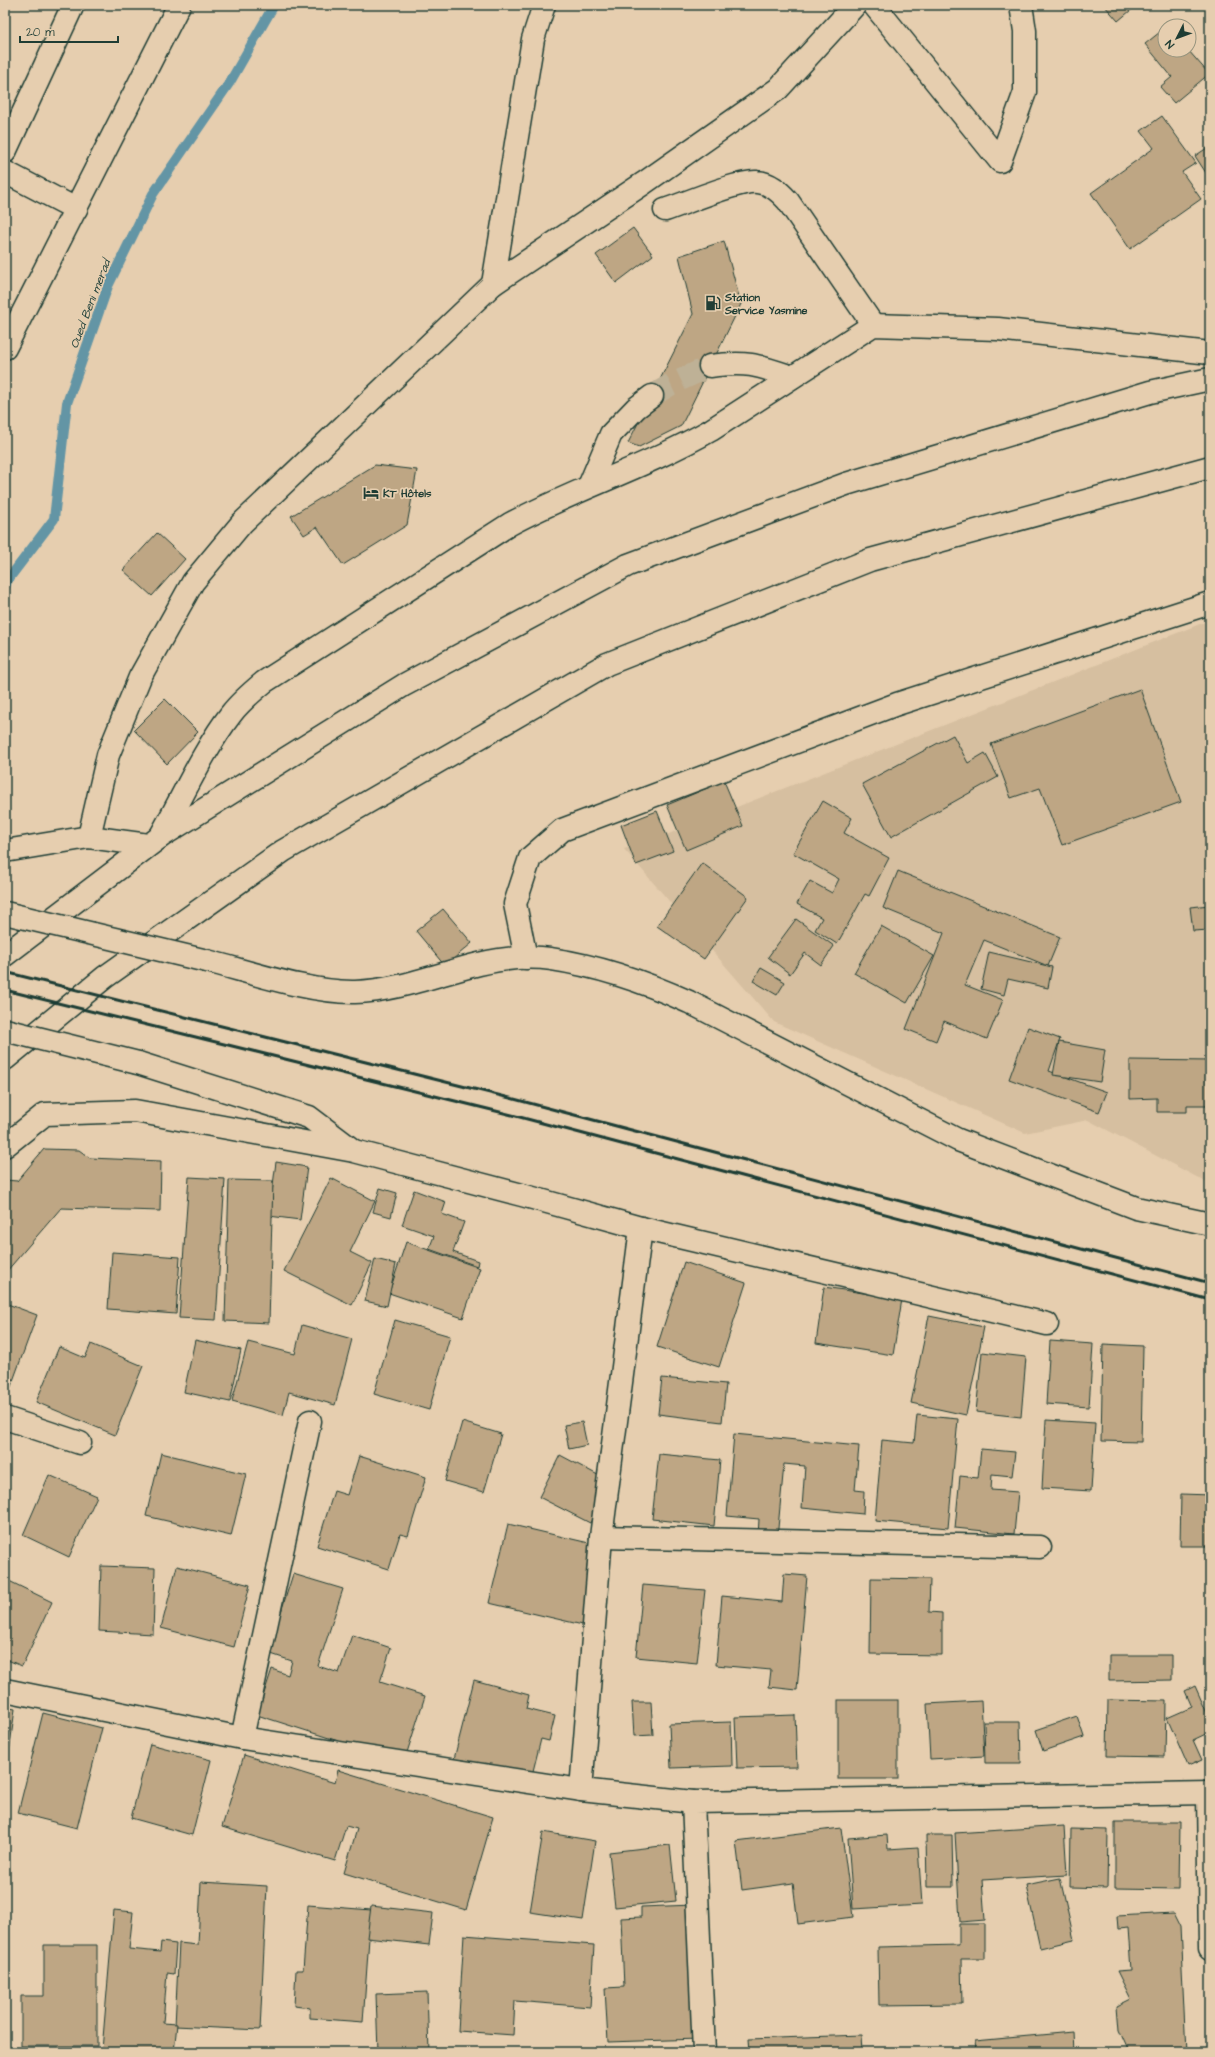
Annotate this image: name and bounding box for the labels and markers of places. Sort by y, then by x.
place label: Station Service Yasmine [724,290,807,318]
fuel station icon: Station Service Yasmine [704,294,722,312]
hotel icon: KT Hôtels [362,484,380,502]
place label: KT Hôtels [383,486,432,501]

